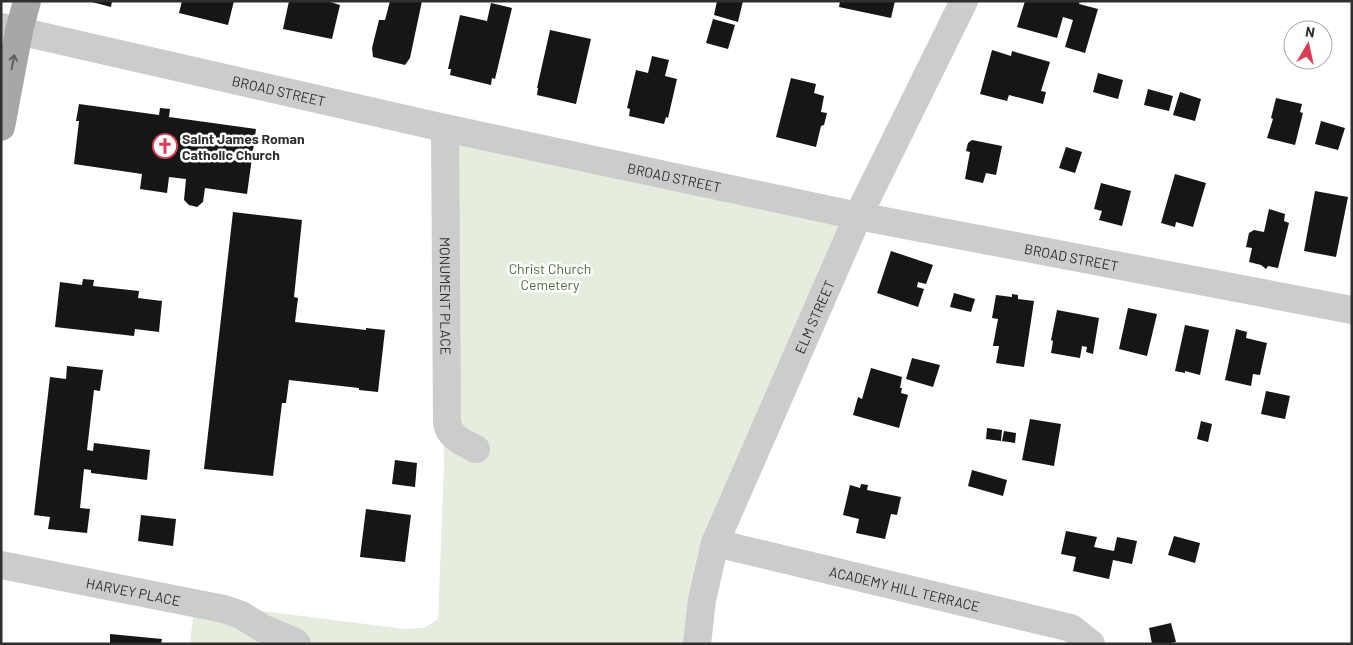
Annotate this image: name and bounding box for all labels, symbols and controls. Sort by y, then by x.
north arrow [1283,20,1333,70]
text: N [1304,23,1316,41]
one-way arrow [9,55,18,71]
street label: BROAD STREET [230,71,327,109]
place label: Saint James Roman Catholic Church [182,130,305,163]
church icon: Saint James Roman Catholic Church [152,133,178,159]
street label: BROAD STREET [626,159,723,195]
street label: MONUMENT PLACE [437,237,455,355]
street label: BROAD STREET [1023,239,1120,274]
park label: Christ Church Cemetery [509,260,591,293]
street label: ELM STREET [791,277,838,356]
street label: ACADEMY HILL TERRACE [828,562,982,614]
street label: HARVEY PLACE [85,574,182,609]

